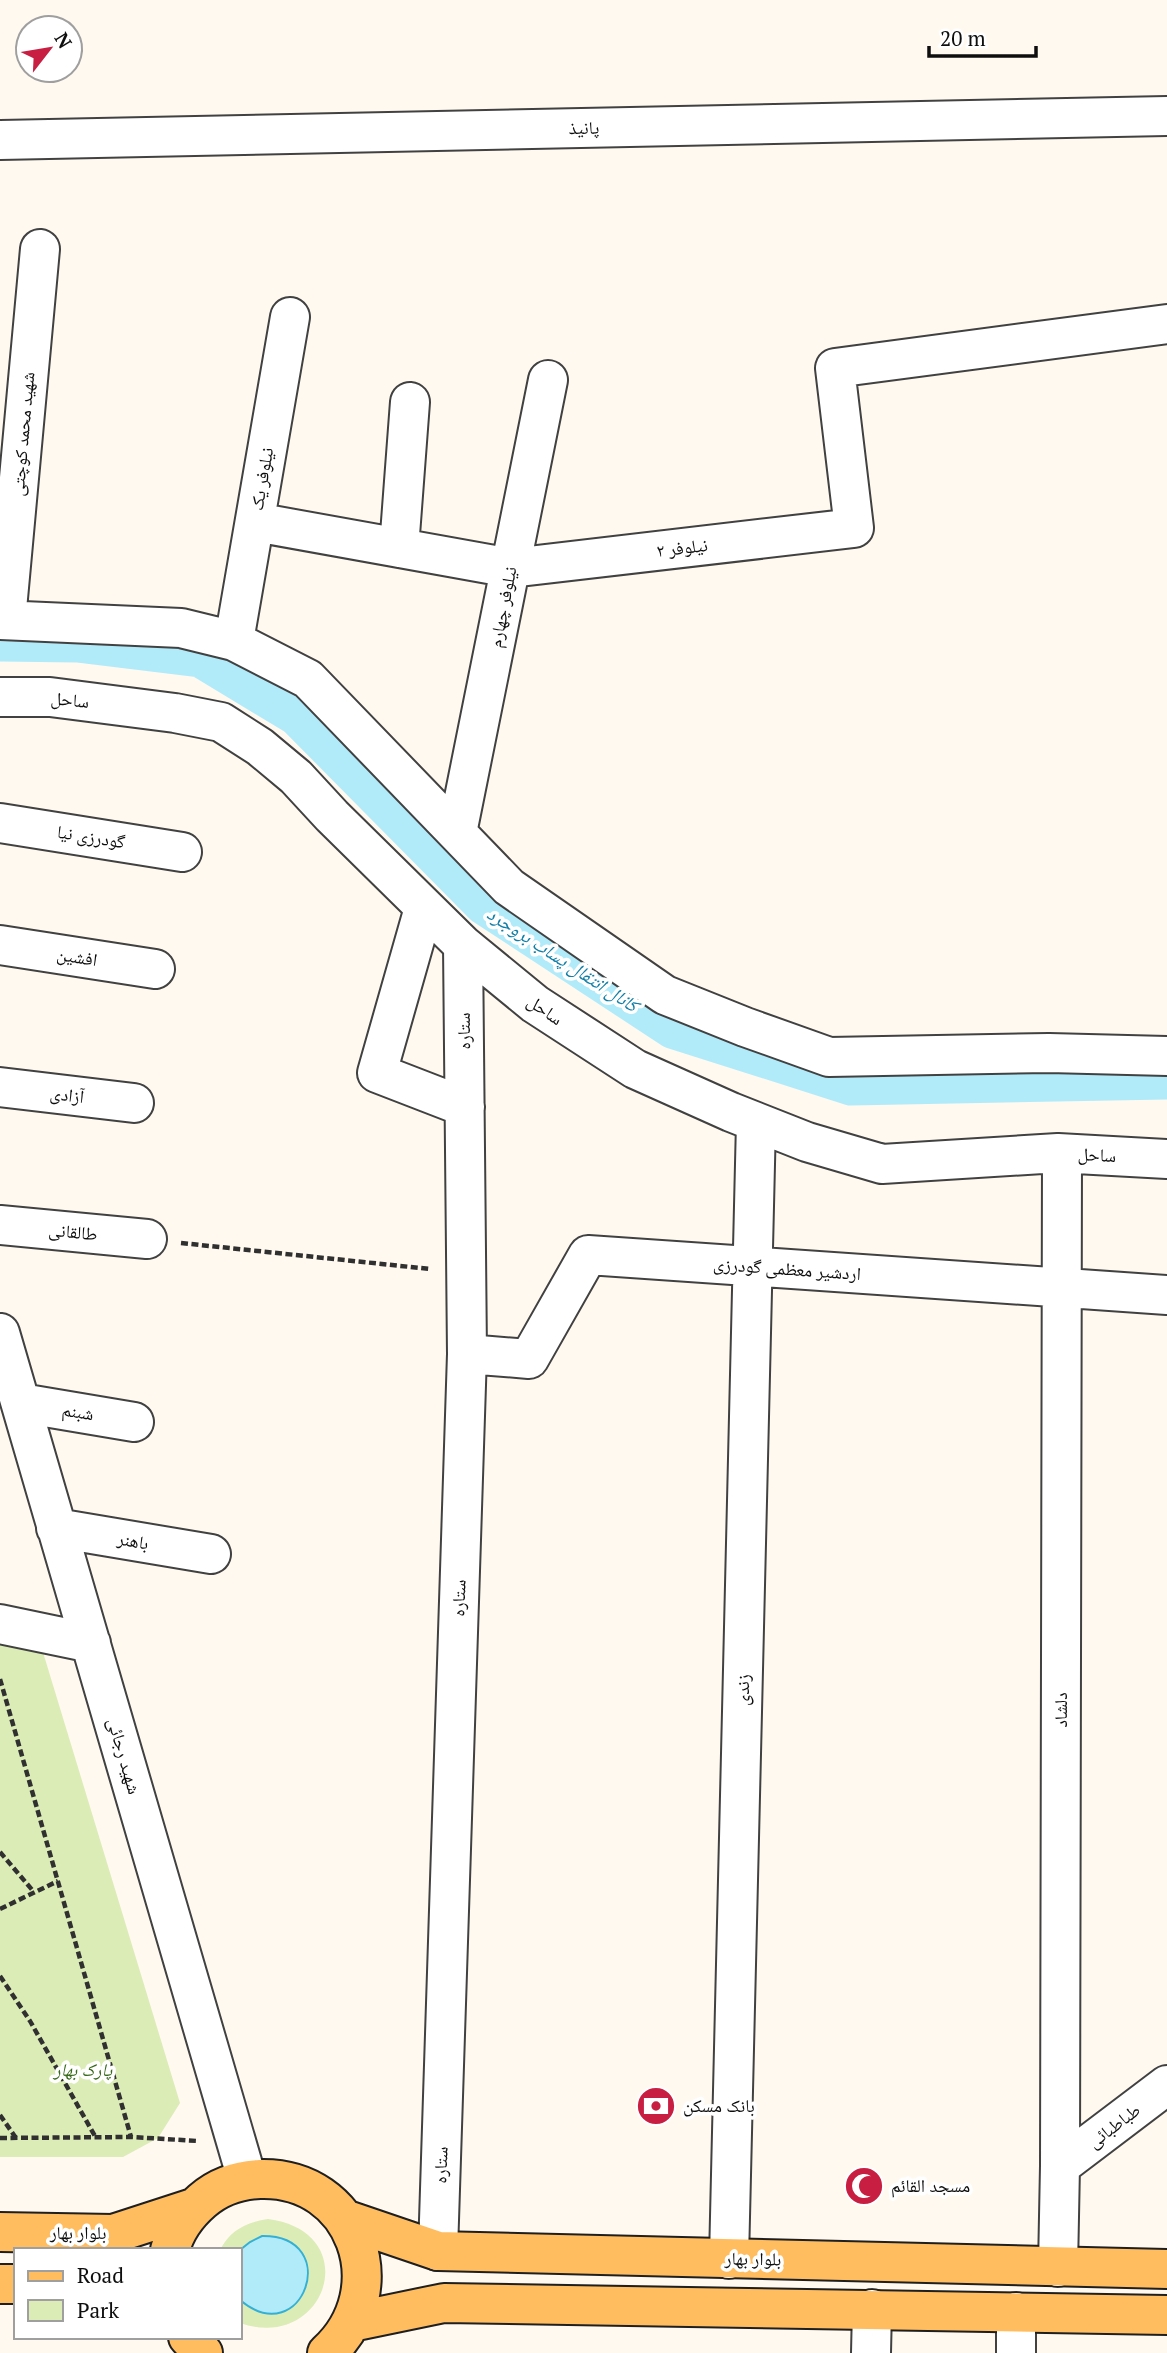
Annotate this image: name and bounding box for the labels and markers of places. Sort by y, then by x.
bank icon: بانک مسکن [635,2085,677,2127]
place label: بانک مسکن [683,2093,755,2117]
mosque icon: مسجد القائم [843,2165,885,2207]
place label: مسجد القائم [891,2173,970,2198]

